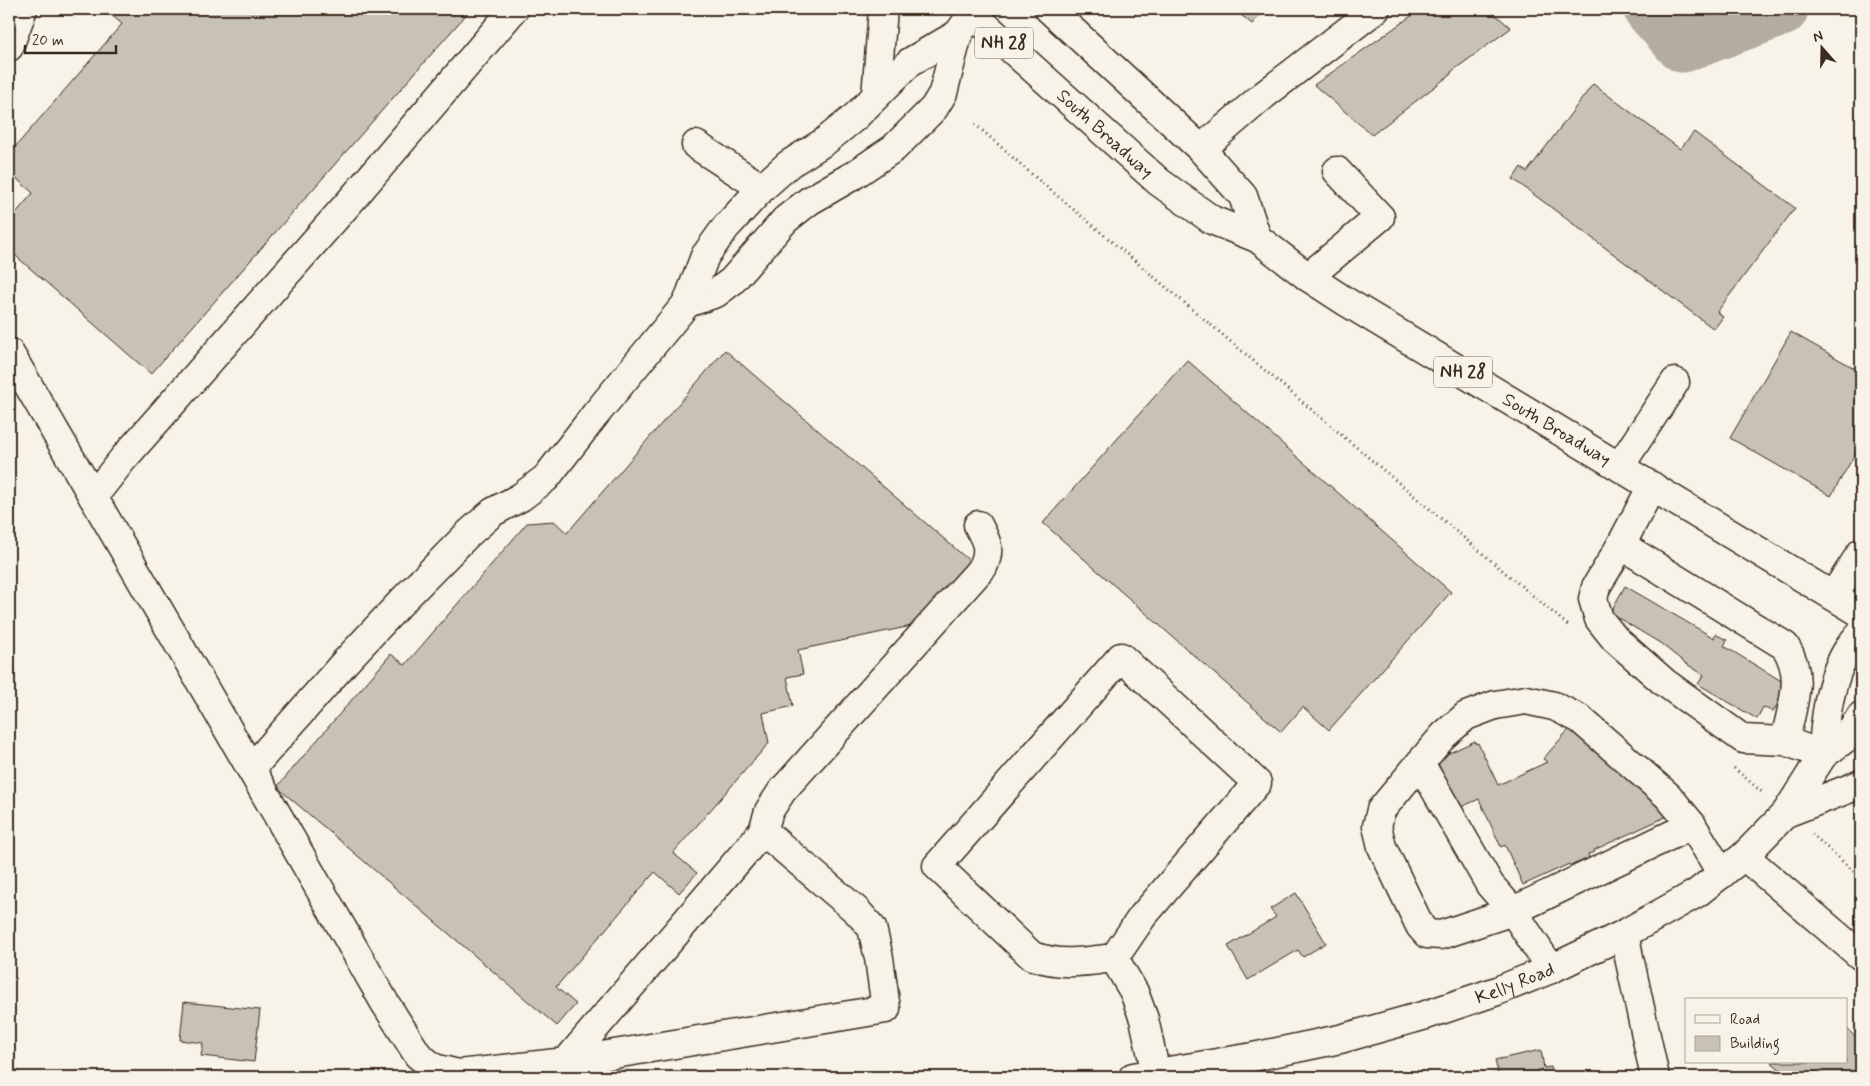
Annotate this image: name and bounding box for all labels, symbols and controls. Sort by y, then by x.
scale bar [25,22,116,54]
north arrow [1798,22,1848,72]
text: N [1810,27,1825,47]
road number: NH 28 [975,28,1033,58]
text: 20 m [32,31,64,51]
street label: South Broadway [1051,83,1159,184]
road number: NH 28 [1434,357,1492,388]
street label: South Broadway [1498,387,1616,472]
street label: Kelly Road [1472,956,1558,1010]
legend [1685,998,1848,1064]
text: Road [1730,1010,1760,1030]
text: Building [1730,1034,1780,1055]

